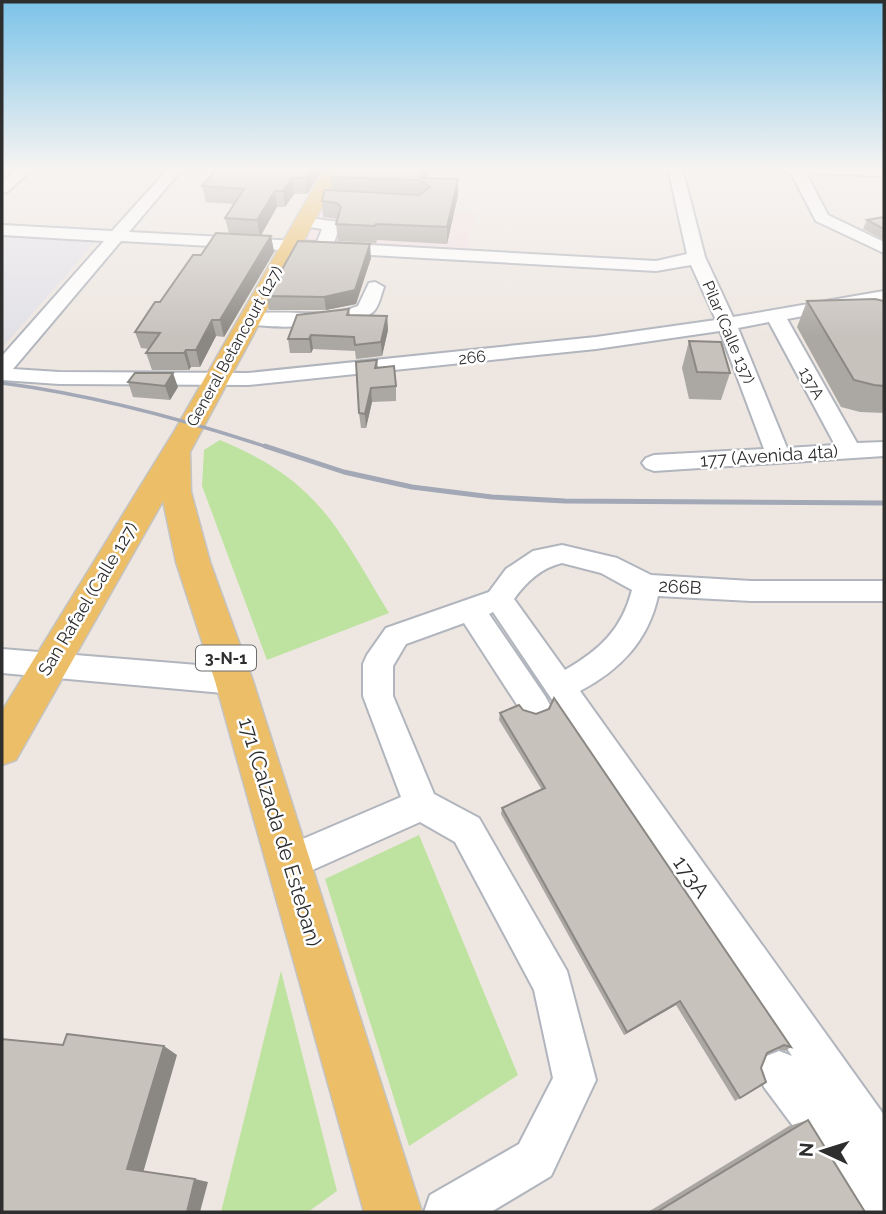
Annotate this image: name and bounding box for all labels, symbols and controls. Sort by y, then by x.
street label: General Betancourt (127) [182,263,286,430]
street label: Pilar (Calle 137) [698,278,759,386]
street label: 266 [457,347,487,368]
street label: 137A [795,364,828,403]
street label: 177 (Avenida 4ta) [699,440,839,471]
street label: San Rafael (Calle 127) [33,518,142,679]
street label: 266B [658,575,702,598]
road number: 3-N-1 [196,646,256,670]
street label: 171 (Calzada de Esteban) [234,714,327,949]
street label: 173A [668,851,715,903]
north arrow [788,1116,858,1186]
text: N [795,1142,818,1158]

